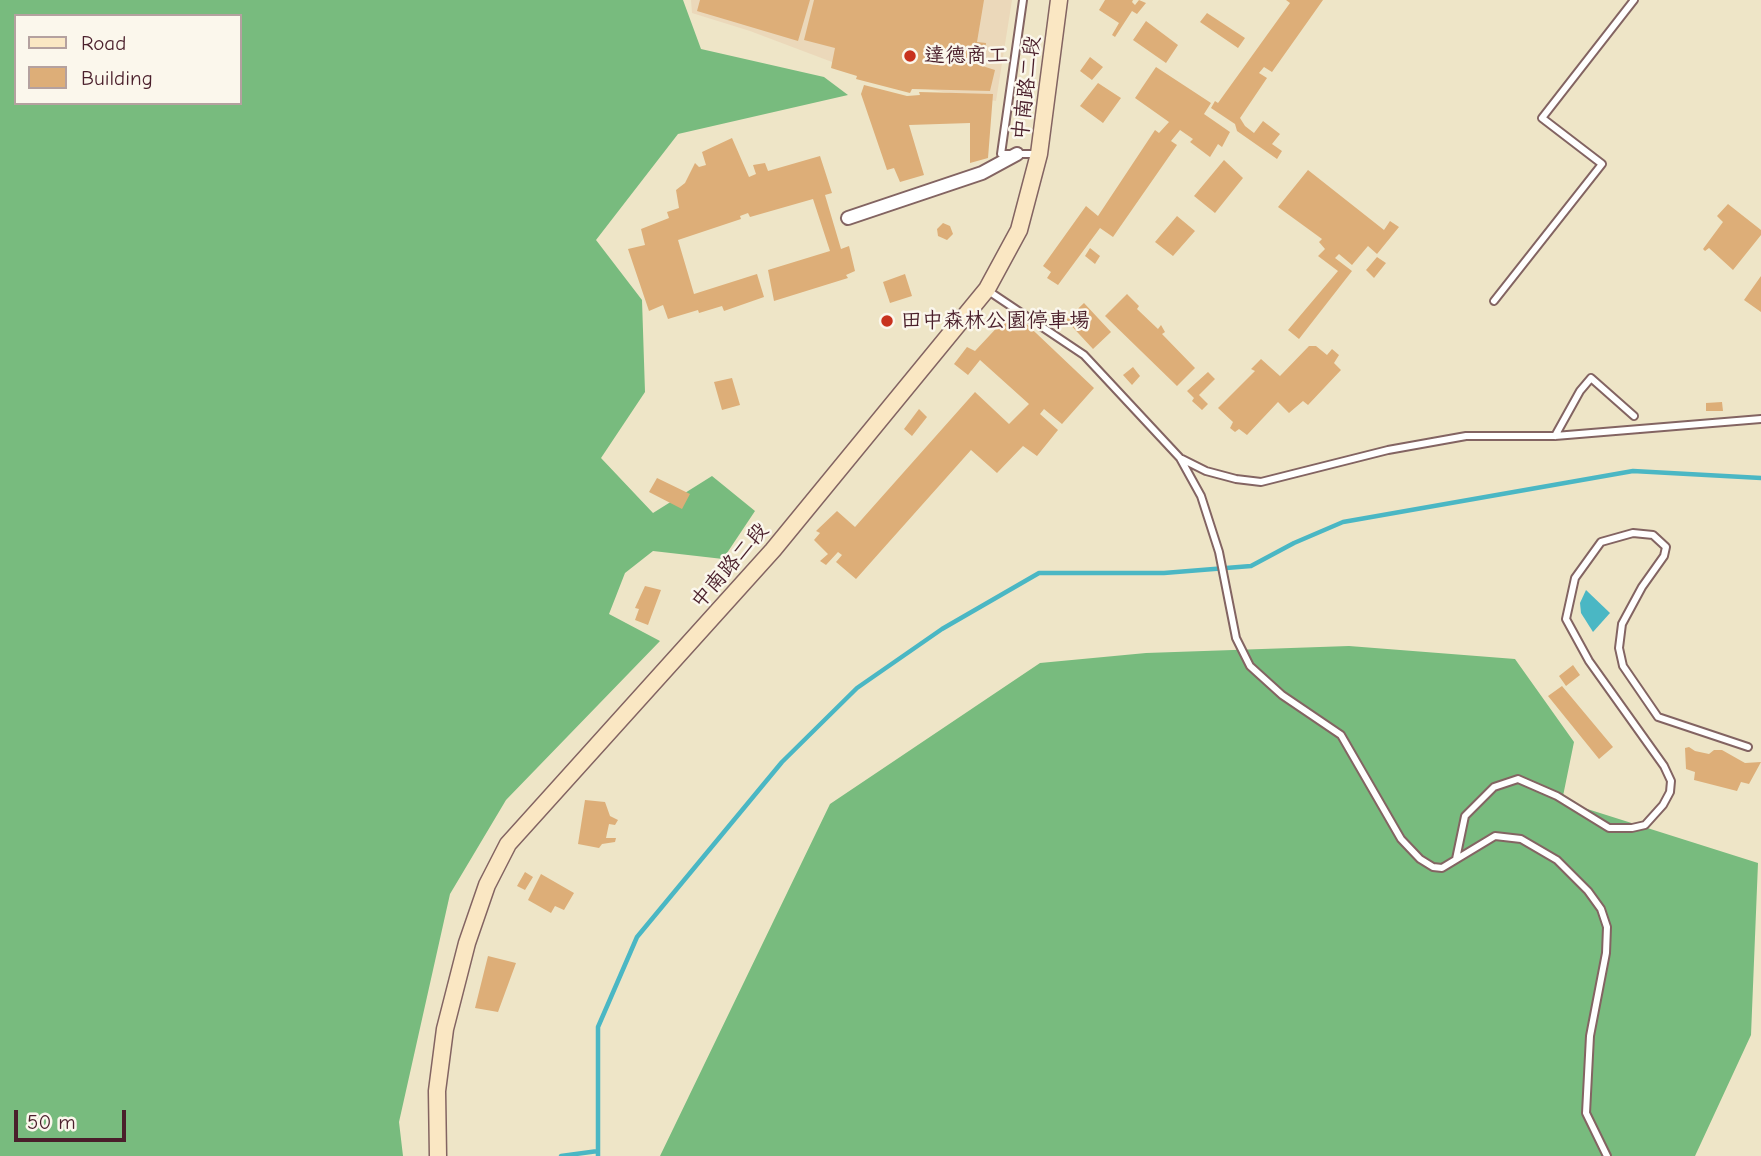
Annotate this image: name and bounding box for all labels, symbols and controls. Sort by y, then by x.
legend [14,14,242,105]
text: Road [81,31,126,55]
street label: 中南路二段 [1008,34,1046,142]
place label: 達德商工 [924,43,1008,69]
marker: 達德商工 [902,48,918,64]
text: Building [81,66,153,90]
place label: 田中森林公園停車場 [901,308,1090,334]
marker: 田中森林公園停車場 [879,313,895,329]
street label: 中南路二段 [686,518,774,614]
scale bar [18,1096,130,1140]
text: 50 m [27,1110,76,1134]

